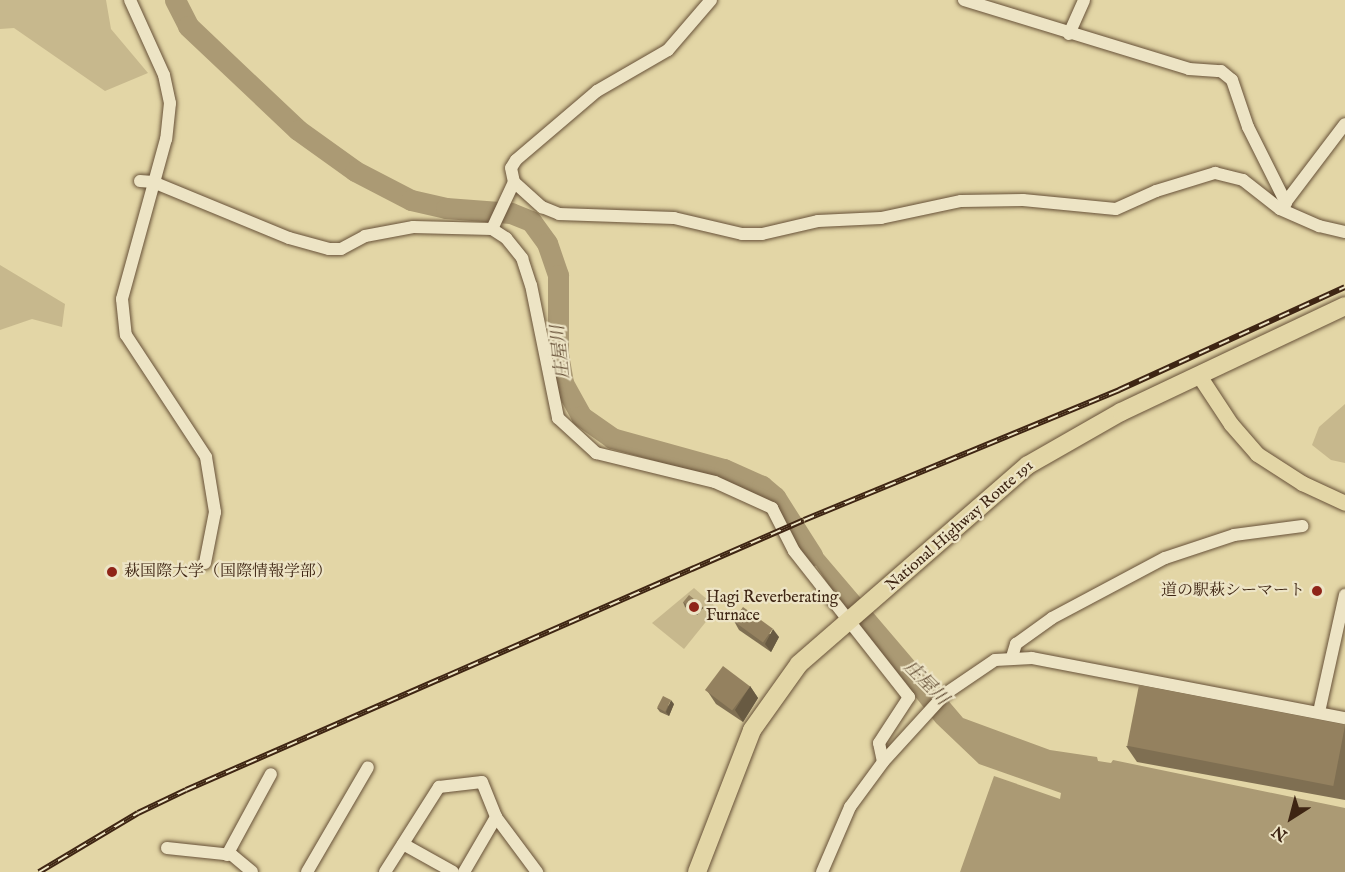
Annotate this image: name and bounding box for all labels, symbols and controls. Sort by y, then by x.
water label: 庄屋川 [548,324,576,380]
street label: National Highway Route 191 [882,457,1038,595]
place label: 萩国際大学（国際情報学部） [124,562,332,582]
marker: 萩国際大学（国際情報学部） [105,565,119,579]
place label: 道の駅萩シーマート [1161,581,1305,601]
marker: 道の駅萩シーマート [1310,584,1324,598]
place label: Hagi Reverberating Furnace [706,588,838,626]
marker: Hagi Reverberating Furnace [687,600,701,614]
water label: 庄屋川 [898,657,952,711]
north arrow [1261,788,1321,848]
text: N [1269,820,1292,845]

